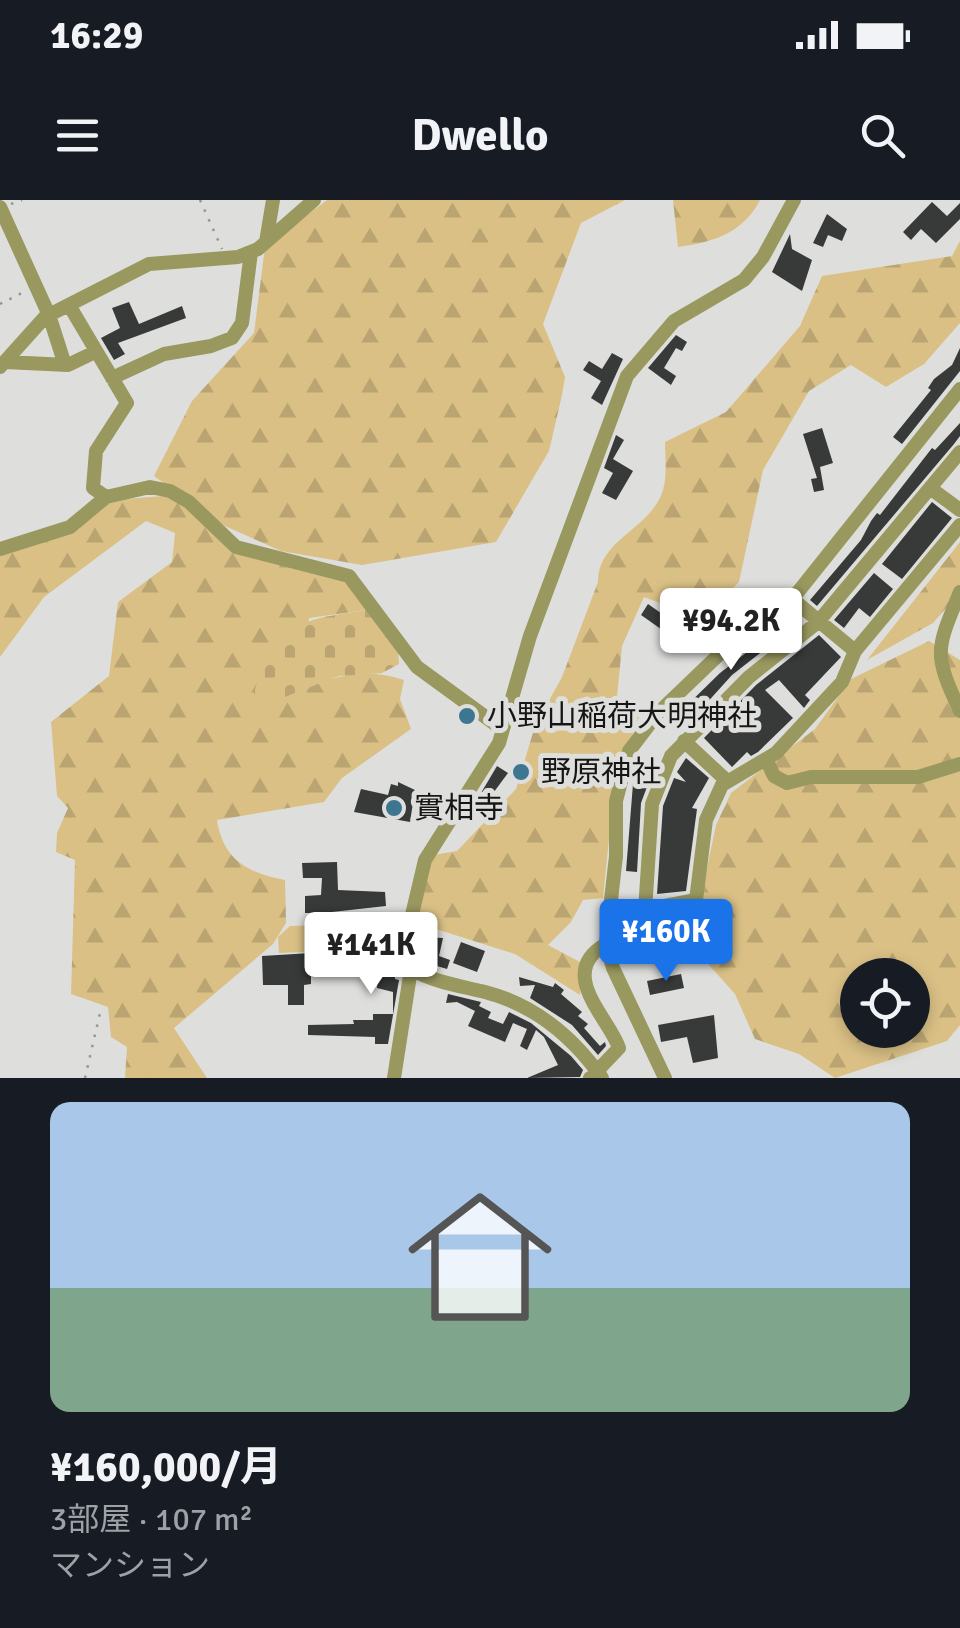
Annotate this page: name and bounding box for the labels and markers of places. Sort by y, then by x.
pin: ¥94.2K [650,588,812,673]
place label: 小野山稲荷大明神社 [487,698,757,735]
marker: 小野山稲荷大明神社 [456,705,478,727]
place label: 野原神社 [541,754,661,791]
marker: 野原神社 [510,761,532,783]
place label: 實相寺 [414,790,504,827]
marker: 實相寺 [383,797,405,819]
pin: ¥160K [596,899,736,984]
pin: ¥141K [301,912,441,997]

